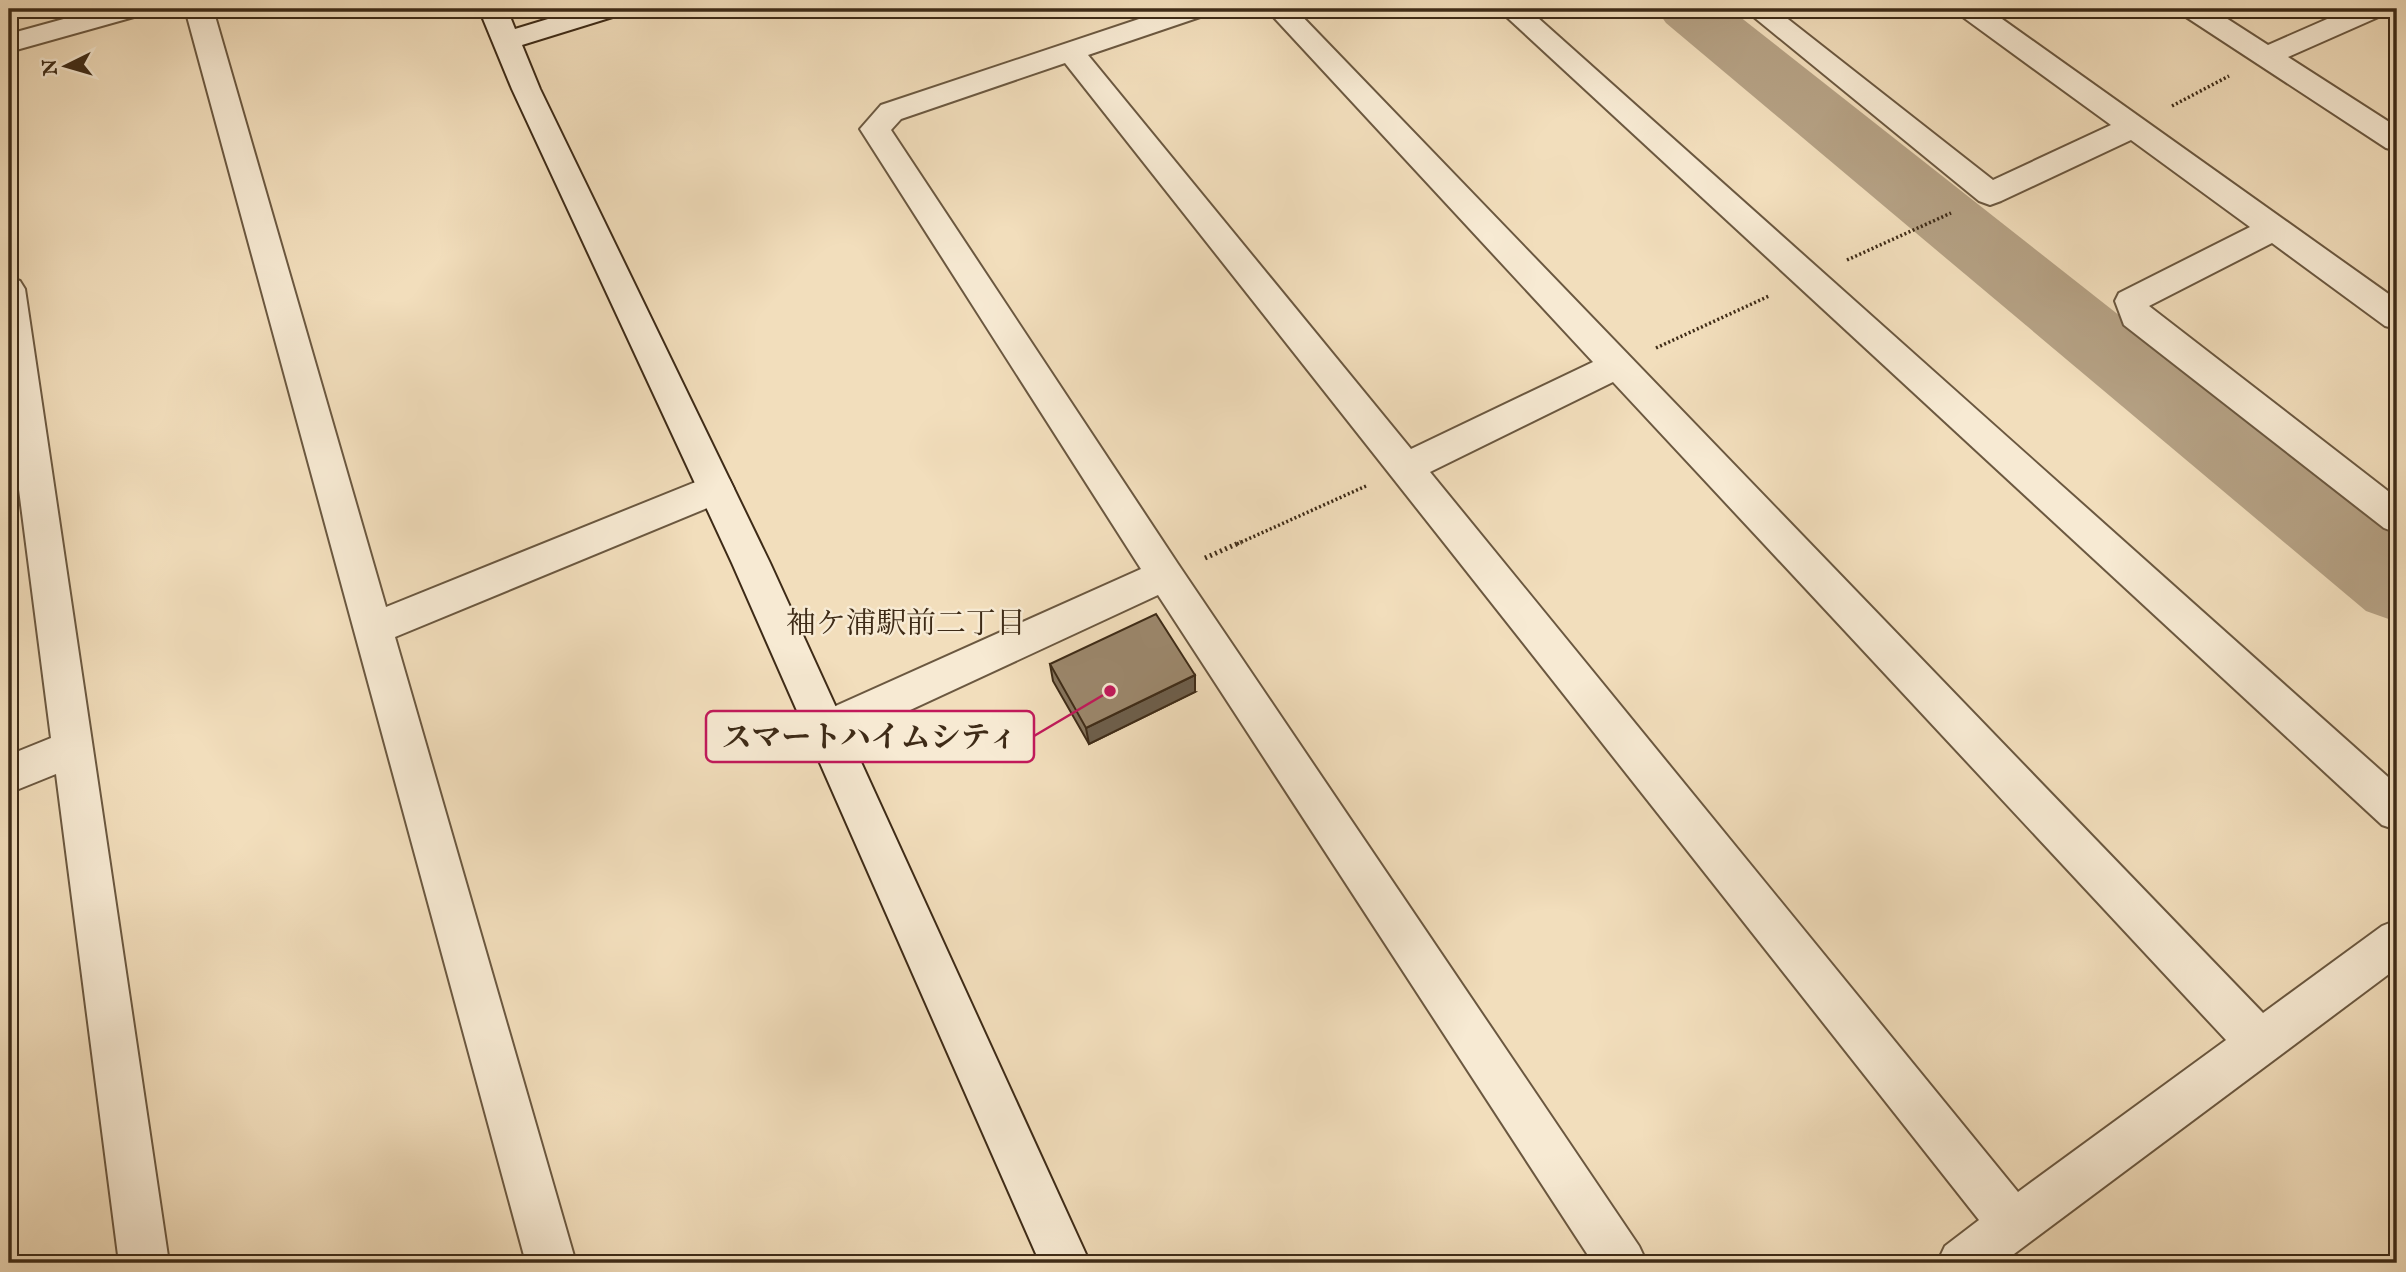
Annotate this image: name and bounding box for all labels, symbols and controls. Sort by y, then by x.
north arrow [32,32,102,102]
text: N [38,58,64,78]
district label: 袖ケ浦駅前二丁目 [786,606,1026,644]
callout: スマートハイムシティ [706,711,1034,762]
text: スマートハイムシティ [722,720,1018,758]

